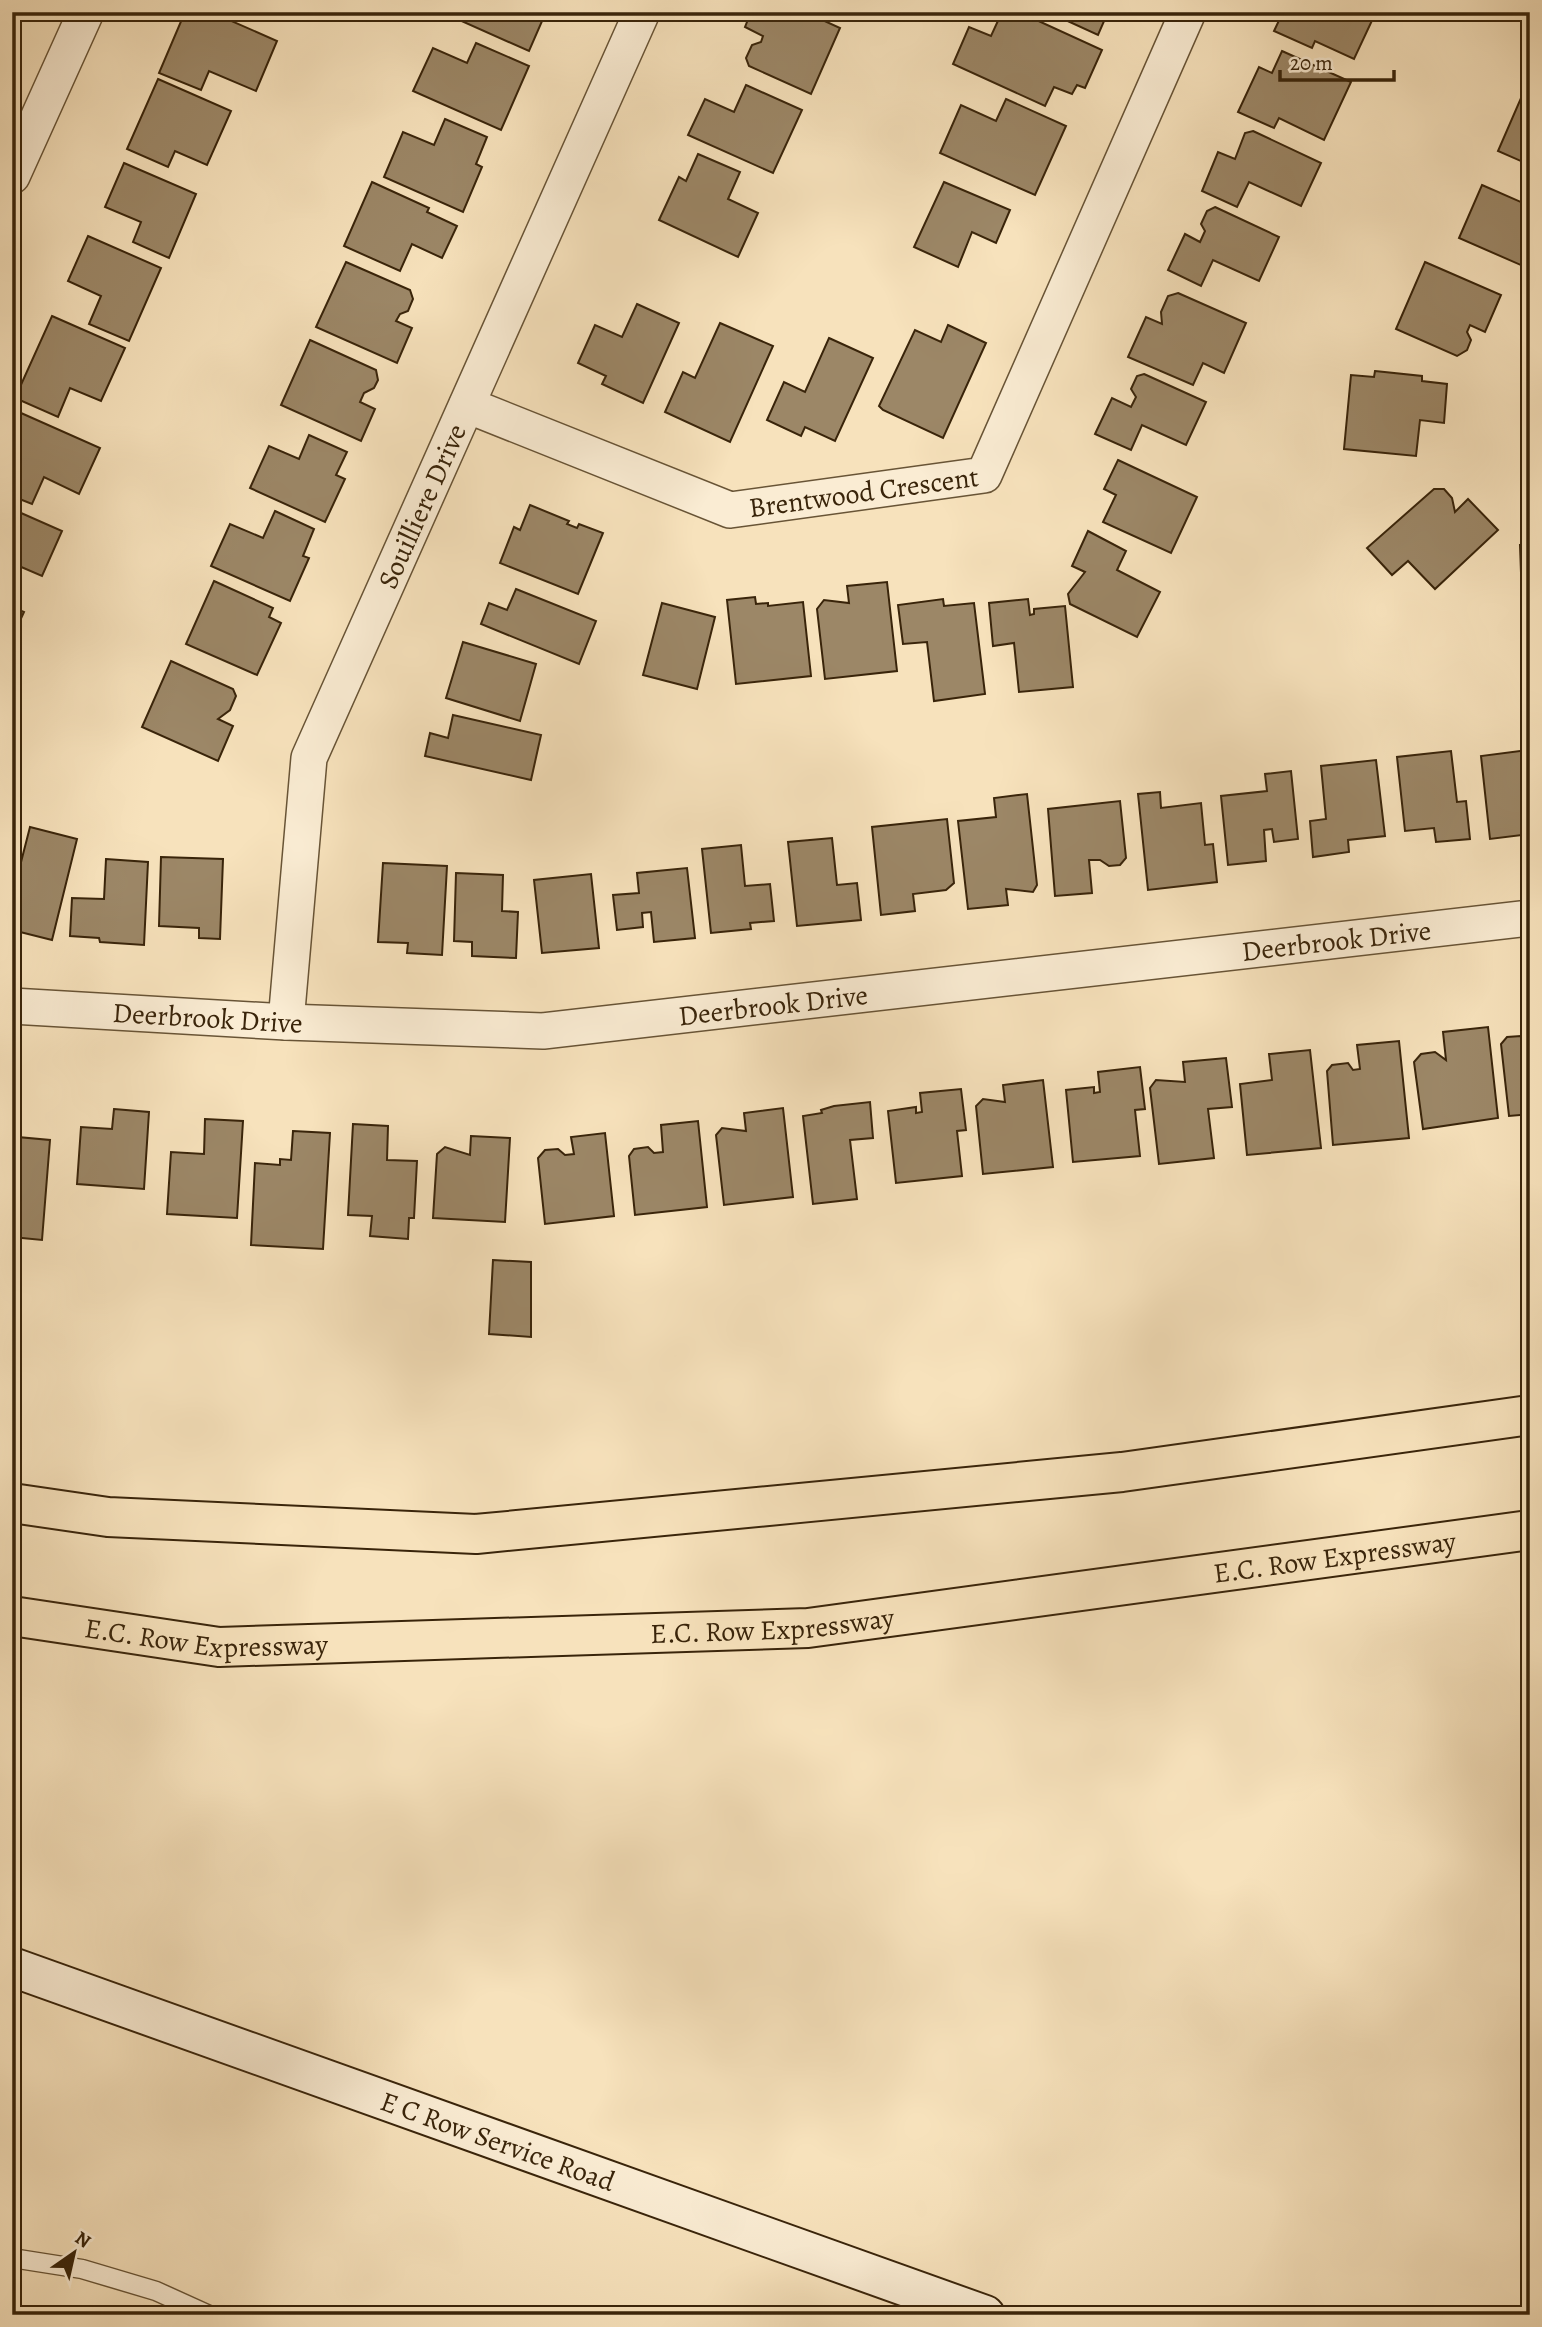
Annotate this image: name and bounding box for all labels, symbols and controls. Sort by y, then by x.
scale bar [1280,38,1393,82]
text: 20 m [1290,49,1333,77]
street label: Souilliere Drive [369,418,476,595]
street label: Brentwood Crescent [746,458,981,527]
street label: Deerbrook Drive [1240,911,1433,971]
street label: Deerbrook Drive [676,976,870,1035]
street label: Deerbrook Drive [111,994,303,1043]
street label: E.C. Row Expressway [1211,1522,1459,1593]
street label: E.C. Row Expressway [650,1598,897,1653]
street label: E.C. Row Expressway [82,1609,329,1668]
street label: E C Row Service Road [375,2082,621,2201]
north arrow [38,2218,108,2288]
text: N [70,2225,96,2254]

